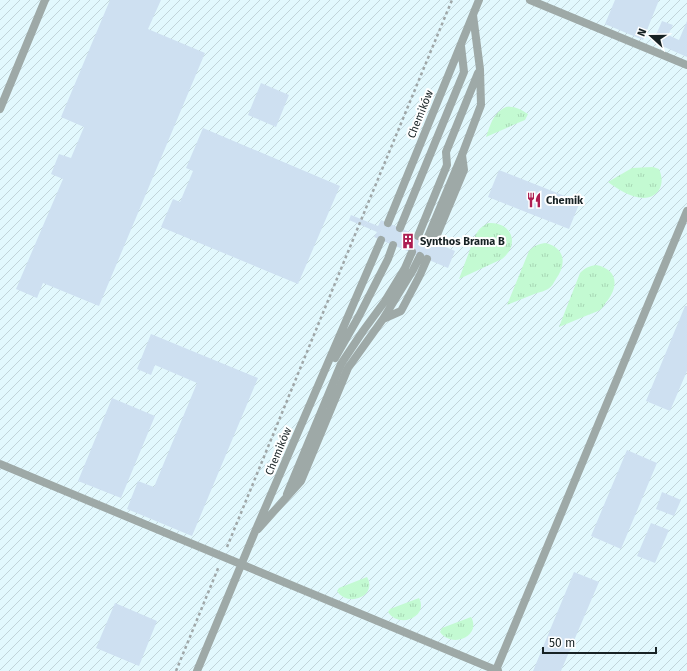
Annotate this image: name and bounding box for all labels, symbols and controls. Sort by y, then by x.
north arrow [631,16,671,56]
text: N [635,27,650,38]
street label: Chemików [405,88,436,140]
restaurant icon: Chemik [525,191,543,209]
place label: Chemik [546,194,584,207]
building icon: Synthos Brama B [399,232,417,250]
place label: Synthos Brama B [420,235,505,248]
street label: Chemików [263,425,294,477]
scale bar [543,629,656,655]
text: 50 m [549,636,575,650]

